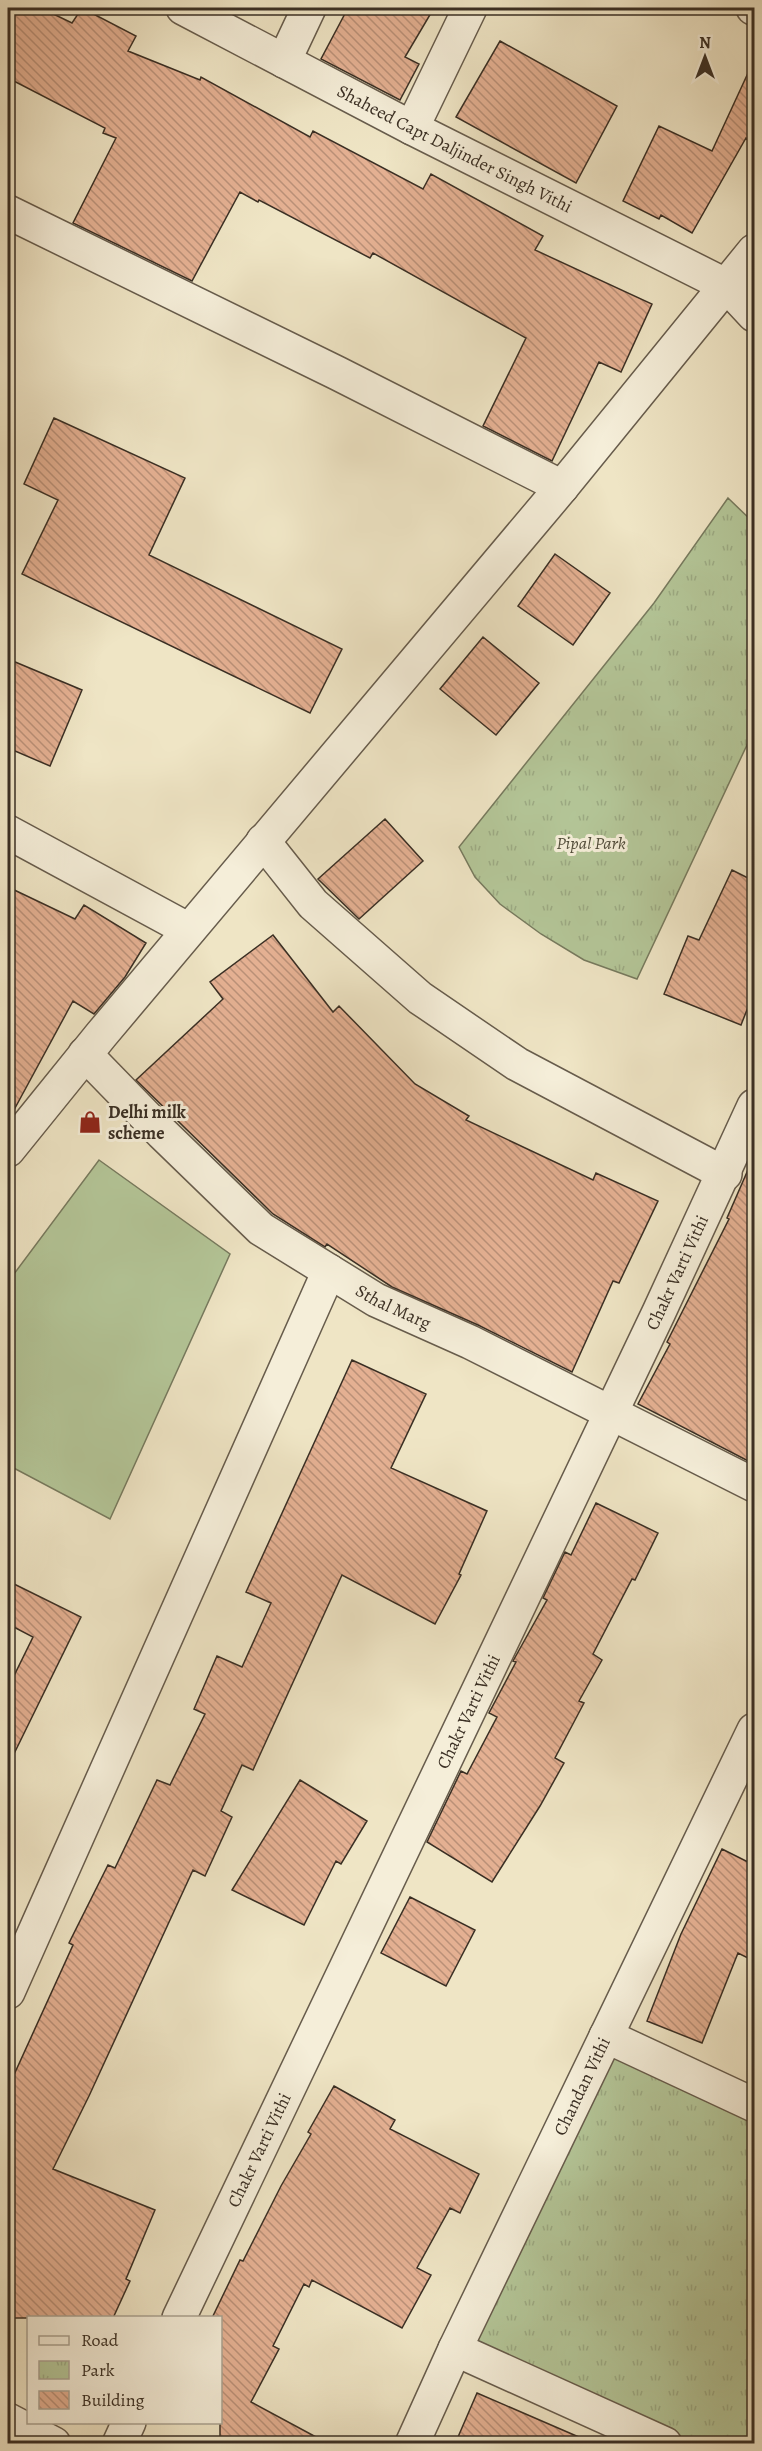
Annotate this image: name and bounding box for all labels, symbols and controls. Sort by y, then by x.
north arrow [675,27,735,87]
text: N [699,32,711,54]
street label: Shaheed Capt Daljinder Singh Vithi [333,79,576,218]
park label: Pipal Park [556,831,626,855]
place label: Delhi milk scheme [108,1100,187,1145]
shop icon: Delhi milk scheme [77,1109,103,1135]
street label: Chakr Varti Vithi [640,1211,714,1334]
street label: Sthal Marg [351,1278,435,1335]
street label: Chakr Varti Vithi [431,1650,506,1773]
street label: Chandan Vithi [548,2033,616,2140]
street label: Chakr Varti Vithi [222,2089,297,2211]
legend [27,2316,222,2424]
text: Road [81,2328,119,2352]
text: Park [81,2358,115,2382]
text: Building [81,2388,145,2412]

